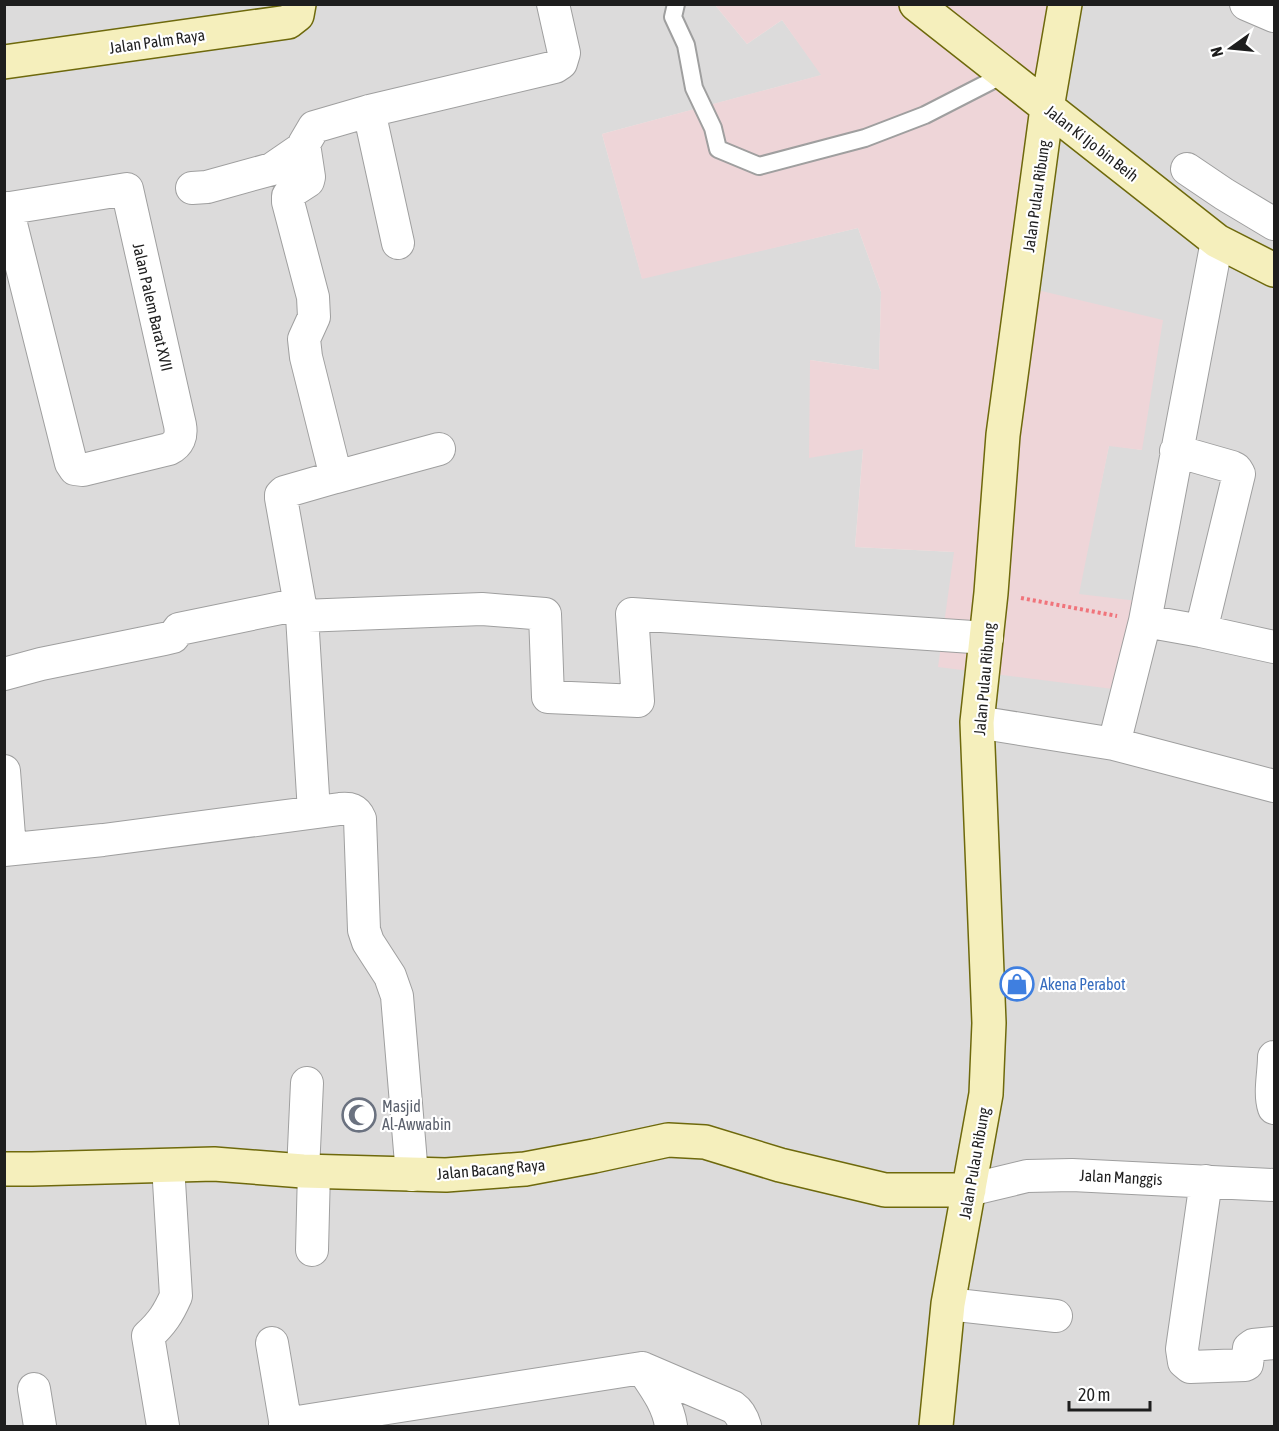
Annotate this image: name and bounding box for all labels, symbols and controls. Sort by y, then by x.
north arrow [1201,18,1261,78]
street label: Jalan Palm Raya [108,25,206,58]
text: N [1207,45,1226,59]
street label: Jalan Ki Ijo bin Beih [1041,101,1142,186]
street label: Jalan Pulau Ribung [1019,139,1054,253]
street label: Jalan Palem Barat XVII [129,241,177,373]
street label: Jalan Pulau Ribung [970,622,999,736]
shop icon: Akena Perabot [999,966,1035,1002]
place label: Akena Perabot [1040,975,1126,993]
mosque icon: Masjid Al-Awwabin [341,1097,377,1133]
place label: Masjid Al-Awwabin [382,1097,451,1133]
street label: Jalan Pulau Ribung [955,1106,994,1220]
street label: Jalan Bacang Raya [436,1155,546,1184]
street label: Jalan Manggis [1079,1166,1163,1189]
scale bar [1069,1374,1150,1412]
text: 20 m [1078,1384,1110,1405]

